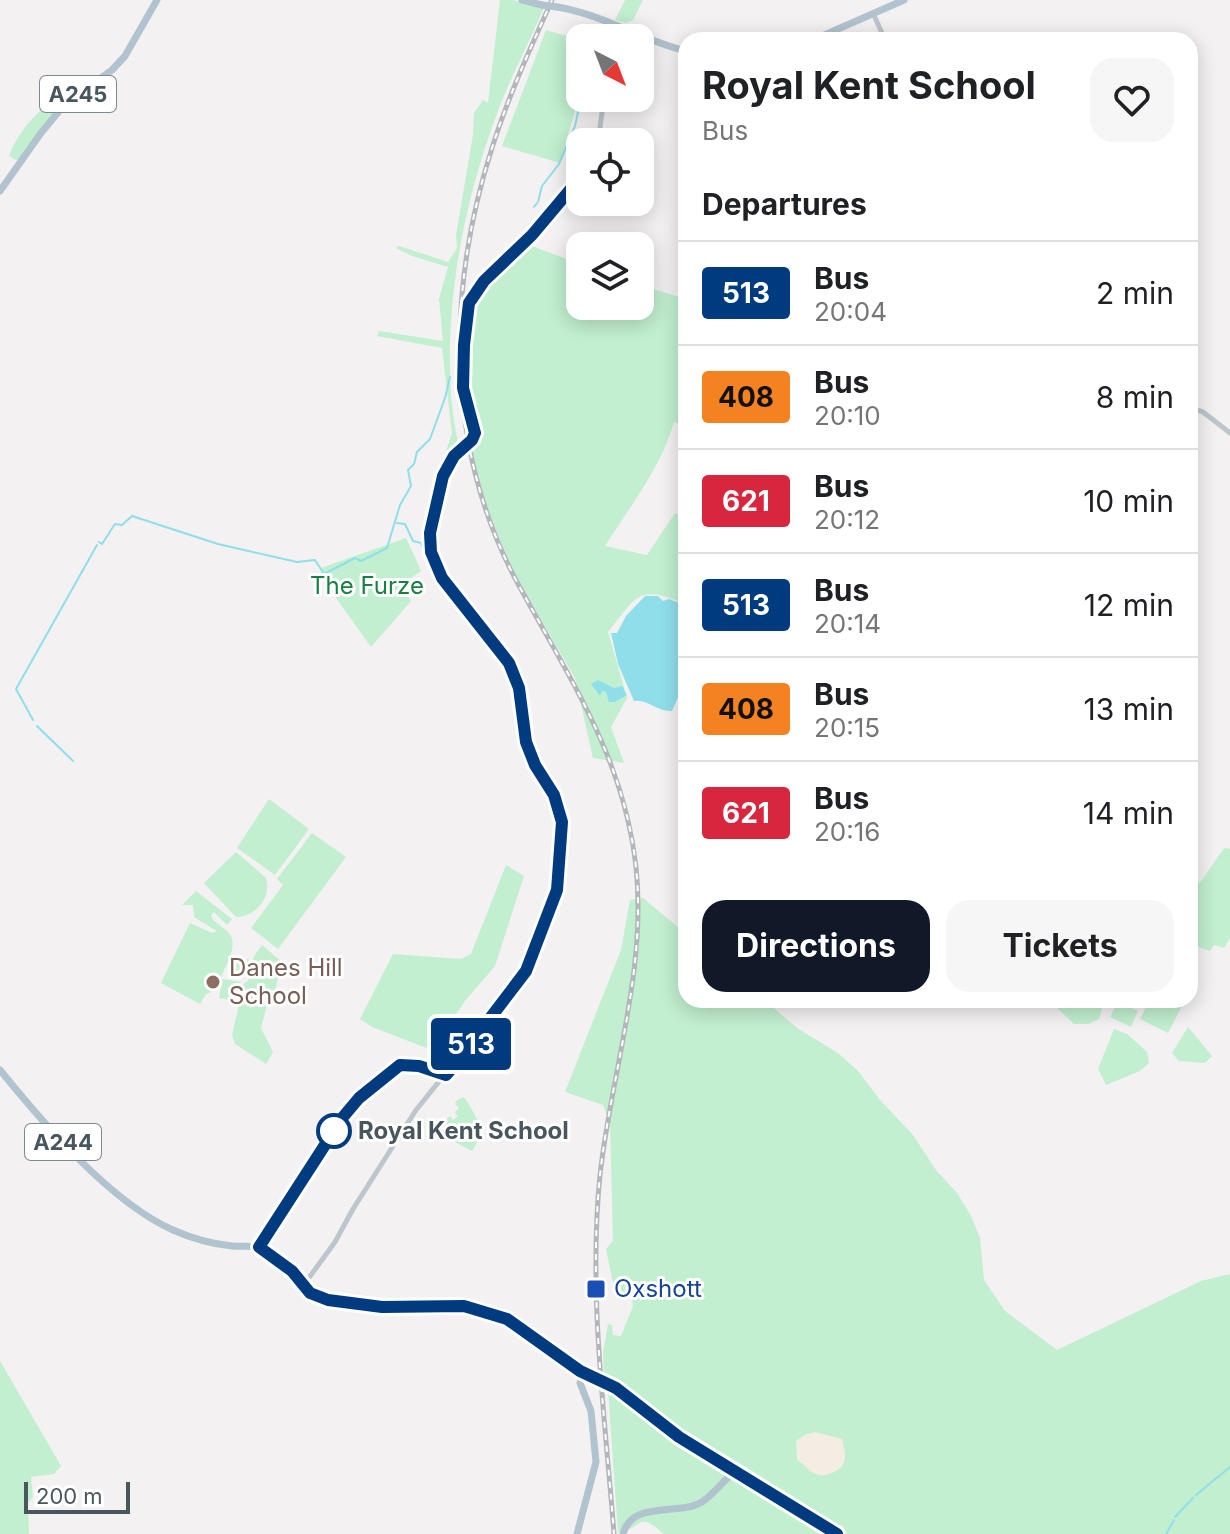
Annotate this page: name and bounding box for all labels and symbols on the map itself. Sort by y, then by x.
north arrow [566,24,654,112]
road number: A245 [40,76,116,112]
park label: The Furze [310,571,424,600]
place label: Danes Hill School [229,953,343,1010]
marker: Danes Hill School [204,973,222,991]
line badge: 513 [425,1018,517,1070]
marker: Royal Kent School [317,1114,351,1148]
place label: Royal Kent School [358,1116,569,1145]
road number: A244 [25,1124,101,1160]
place label: Oxshott [614,1274,702,1303]
marker: Oxshott [585,1278,607,1300]
scale bar [24,1478,130,1514]

